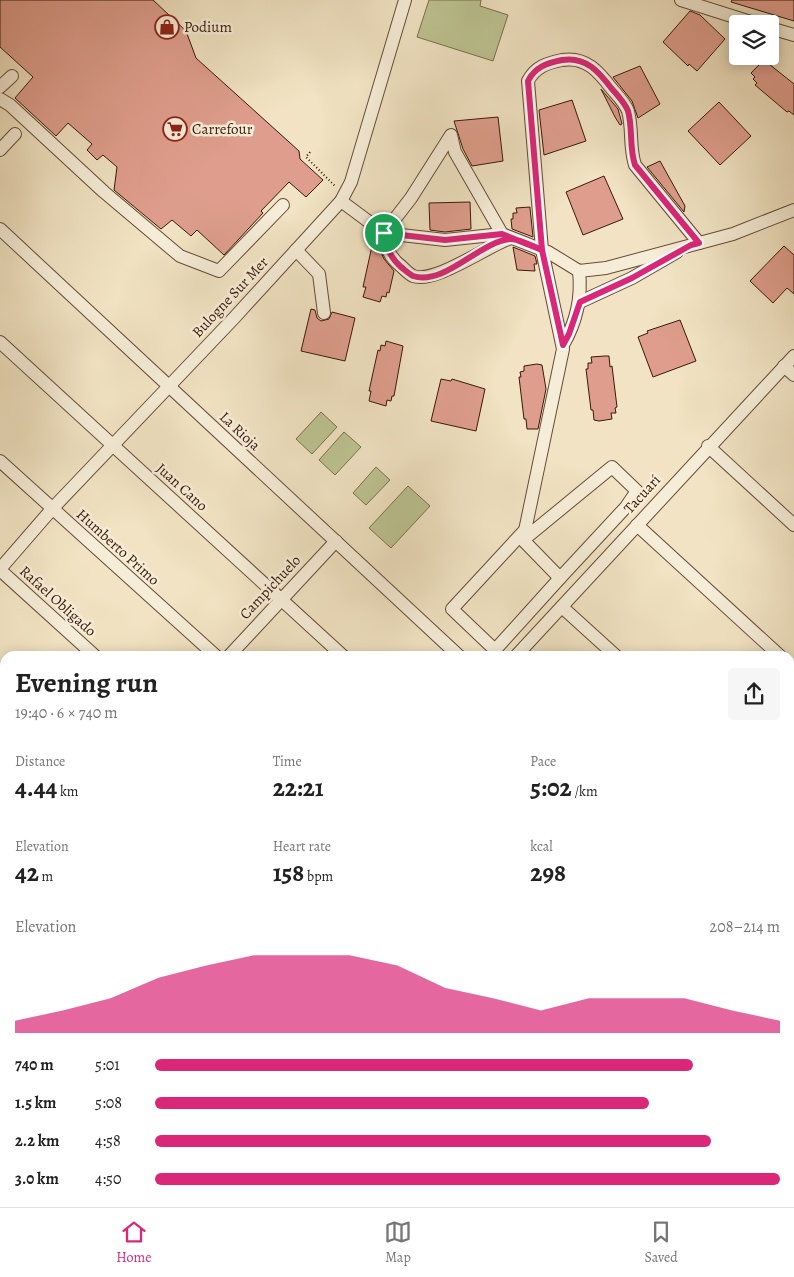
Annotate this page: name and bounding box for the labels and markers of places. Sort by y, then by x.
shop icon: Podium [154,14,180,40]
place label: Podium [184,17,232,37]
supermarket icon: Carrefour [162,116,188,142]
place label: Carrefour [192,119,253,139]
pin [363,212,405,254]

